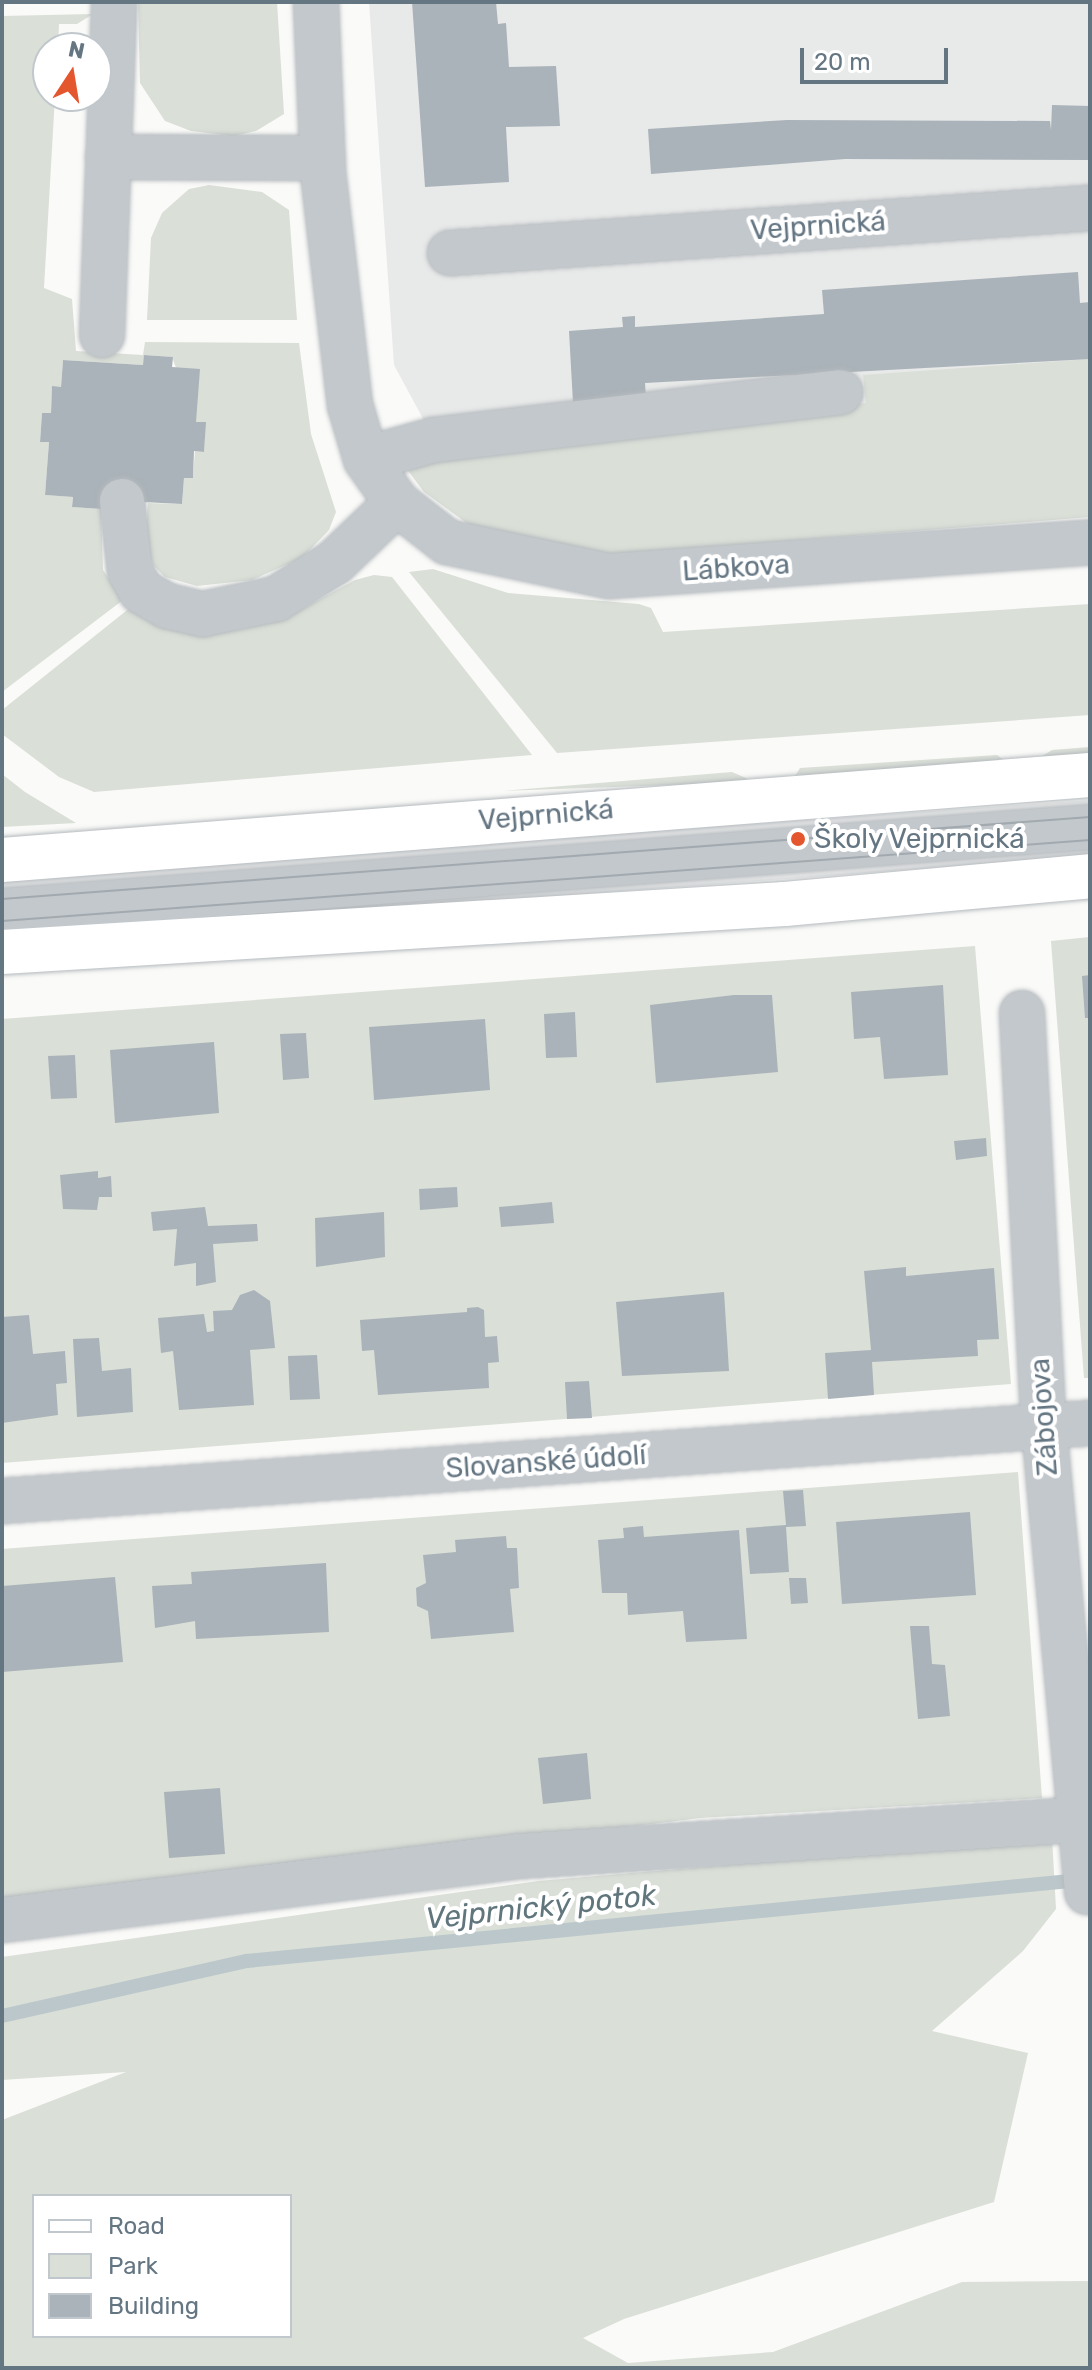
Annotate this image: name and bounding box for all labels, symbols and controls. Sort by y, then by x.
north arrow [32,32,112,112]
scale bar [804,32,952,82]
text: N [66,35,87,65]
text: 20 m [814,48,871,76]
street label: Vejprnická [749,205,887,247]
street label: Lábkova [681,547,791,589]
street label: Vejprnická [477,792,615,838]
place label: Školy Vejprnická [814,822,1026,856]
marker: Školy Vejprnická [789,830,807,848]
street label: Zábojova [1023,1357,1065,1477]
street label: Slovanské údolí [445,1438,647,1486]
water label: Vejprnický potok [424,1877,658,1937]
legend [32,2194,292,2338]
text: Road [108,2212,165,2240]
text: Park [108,2252,158,2280]
text: Building [108,2292,199,2320]

